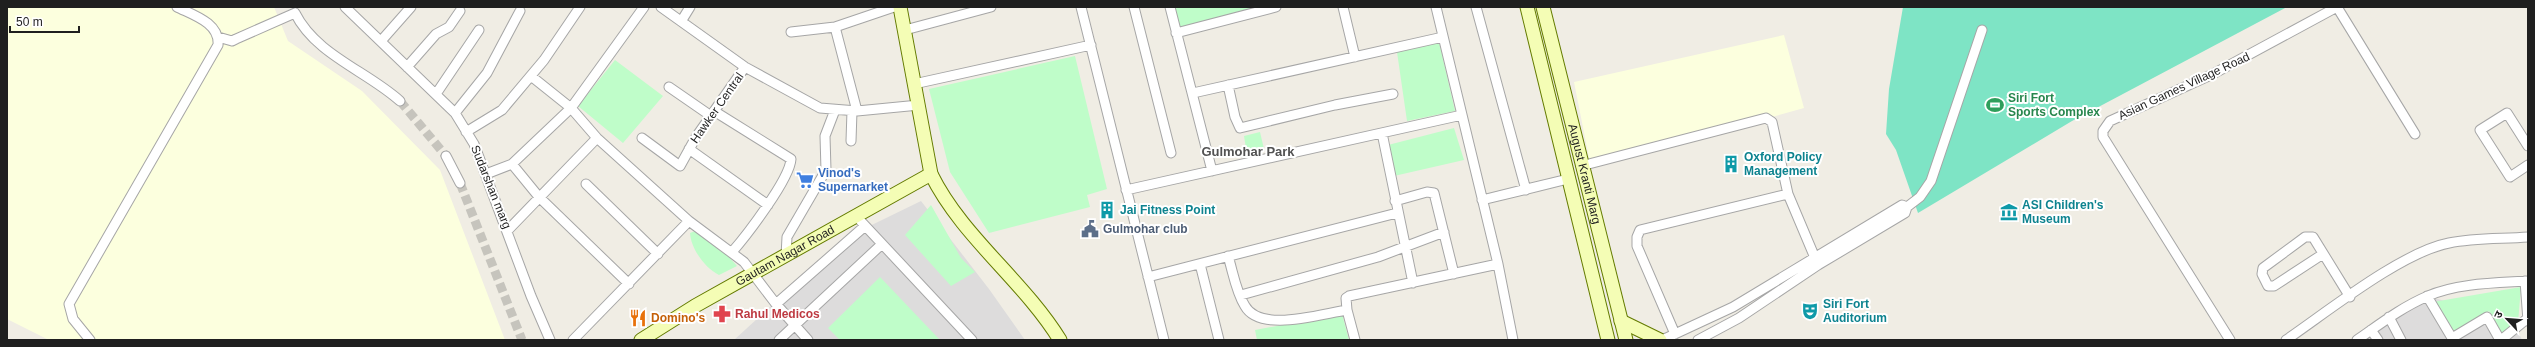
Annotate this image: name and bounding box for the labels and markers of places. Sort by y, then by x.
place label: Siri Fort Sports Complex [2008,91,2100,119]
sports icon: Siri Fort Sports Complex [1985,95,2005,115]
place label: Oxford Policy Management [1744,150,1822,178]
building icon: Oxford Policy Management [1721,154,1741,174]
place label: Vinod's Supernarket [818,166,888,194]
supermarket icon: Vinod's Supernarket [795,170,815,190]
place label: ASI Children's Museum [2022,198,2104,226]
building icon: Jai Fitness Point [1097,200,1117,220]
museum icon: ASI Children's Museum [1999,202,2019,222]
place label: Jai Fitness Point [1120,203,1215,217]
public building icon: Gulmohar club [1080,219,1100,239]
place label: Gulmohar club [1103,222,1188,236]
place label: Siri Fort Auditorium [1823,297,1887,325]
theatre icon: Siri Fort Auditorium [1800,301,1820,321]
pharmacy icon: Rahul Medicos [712,304,732,324]
place label: Rahul Medicos [735,307,820,321]
restaurant icon: Domino's [628,308,648,328]
place label: Domino's [651,311,706,325]

